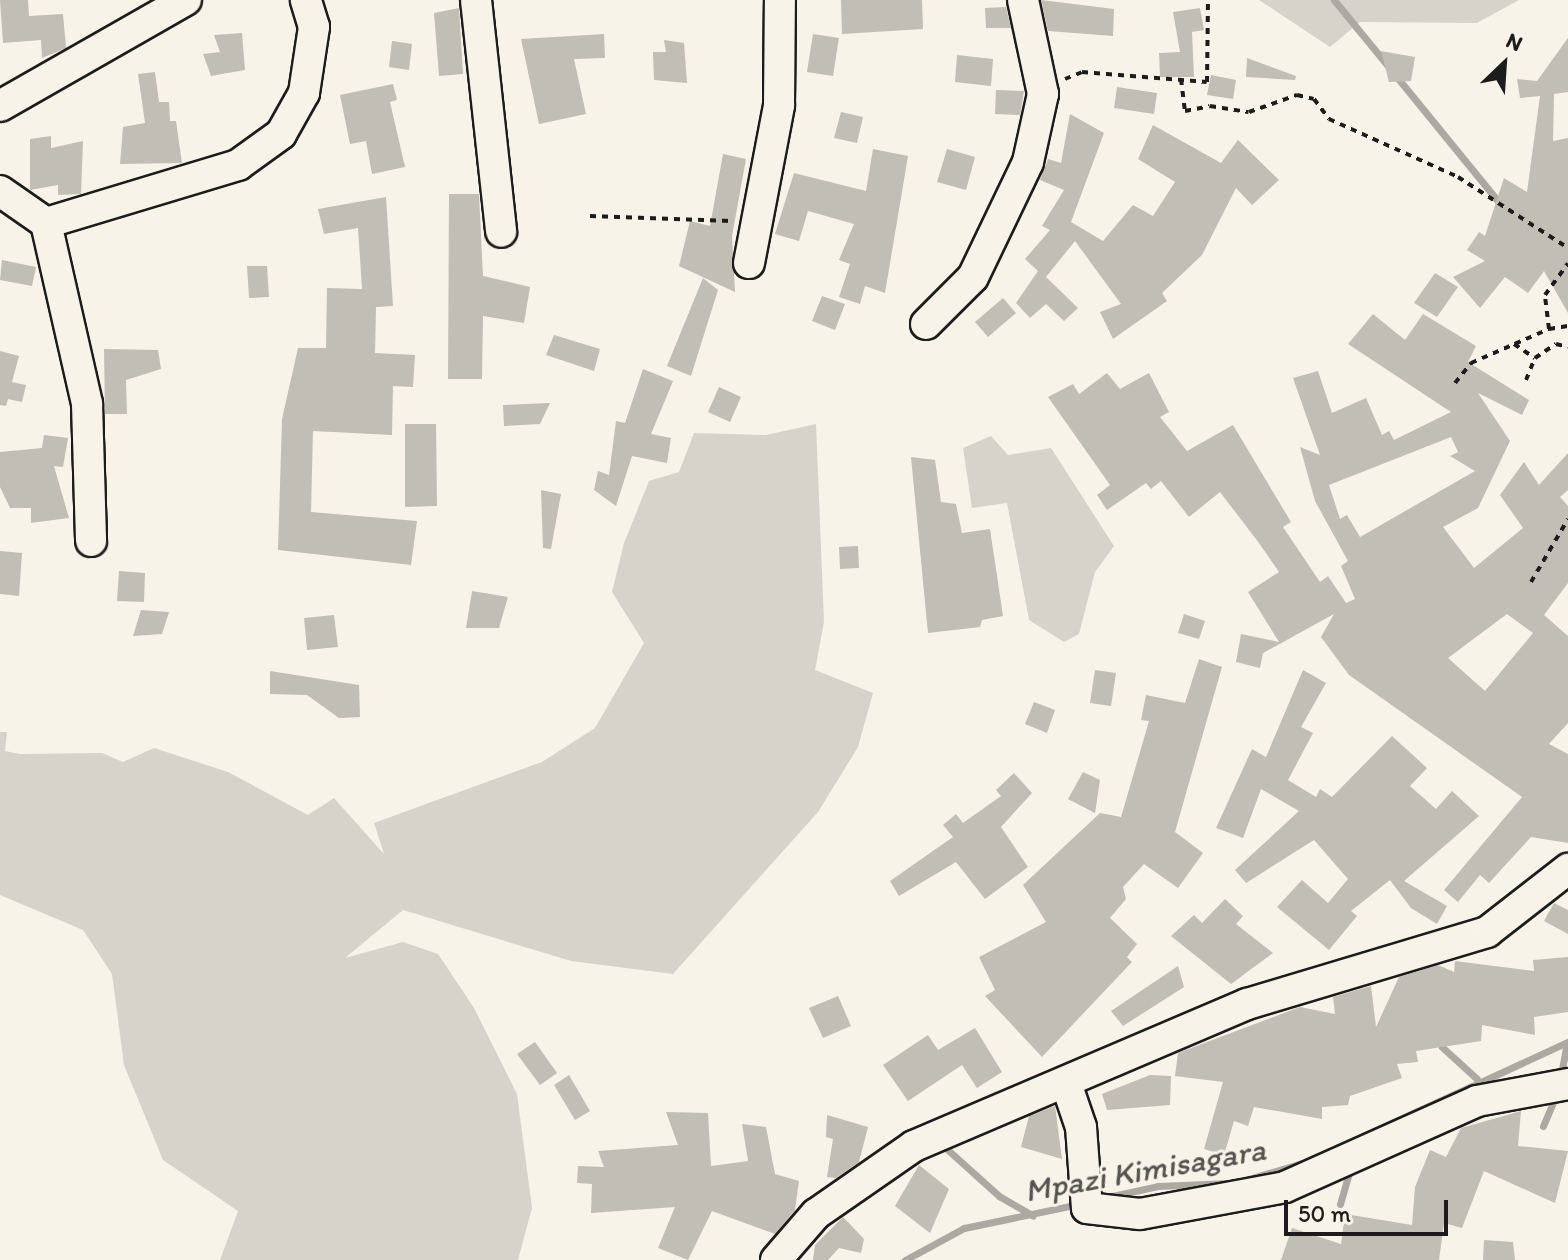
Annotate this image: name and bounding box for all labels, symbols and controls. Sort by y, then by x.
north arrow [1464,24,1544,104]
text: N [1502,26,1527,57]
water label: Mpazi Kimisagara [1021,1130,1269,1210]
scale bar [1288,1184,1452,1234]
text: 50 m [1298,1199,1351,1228]

